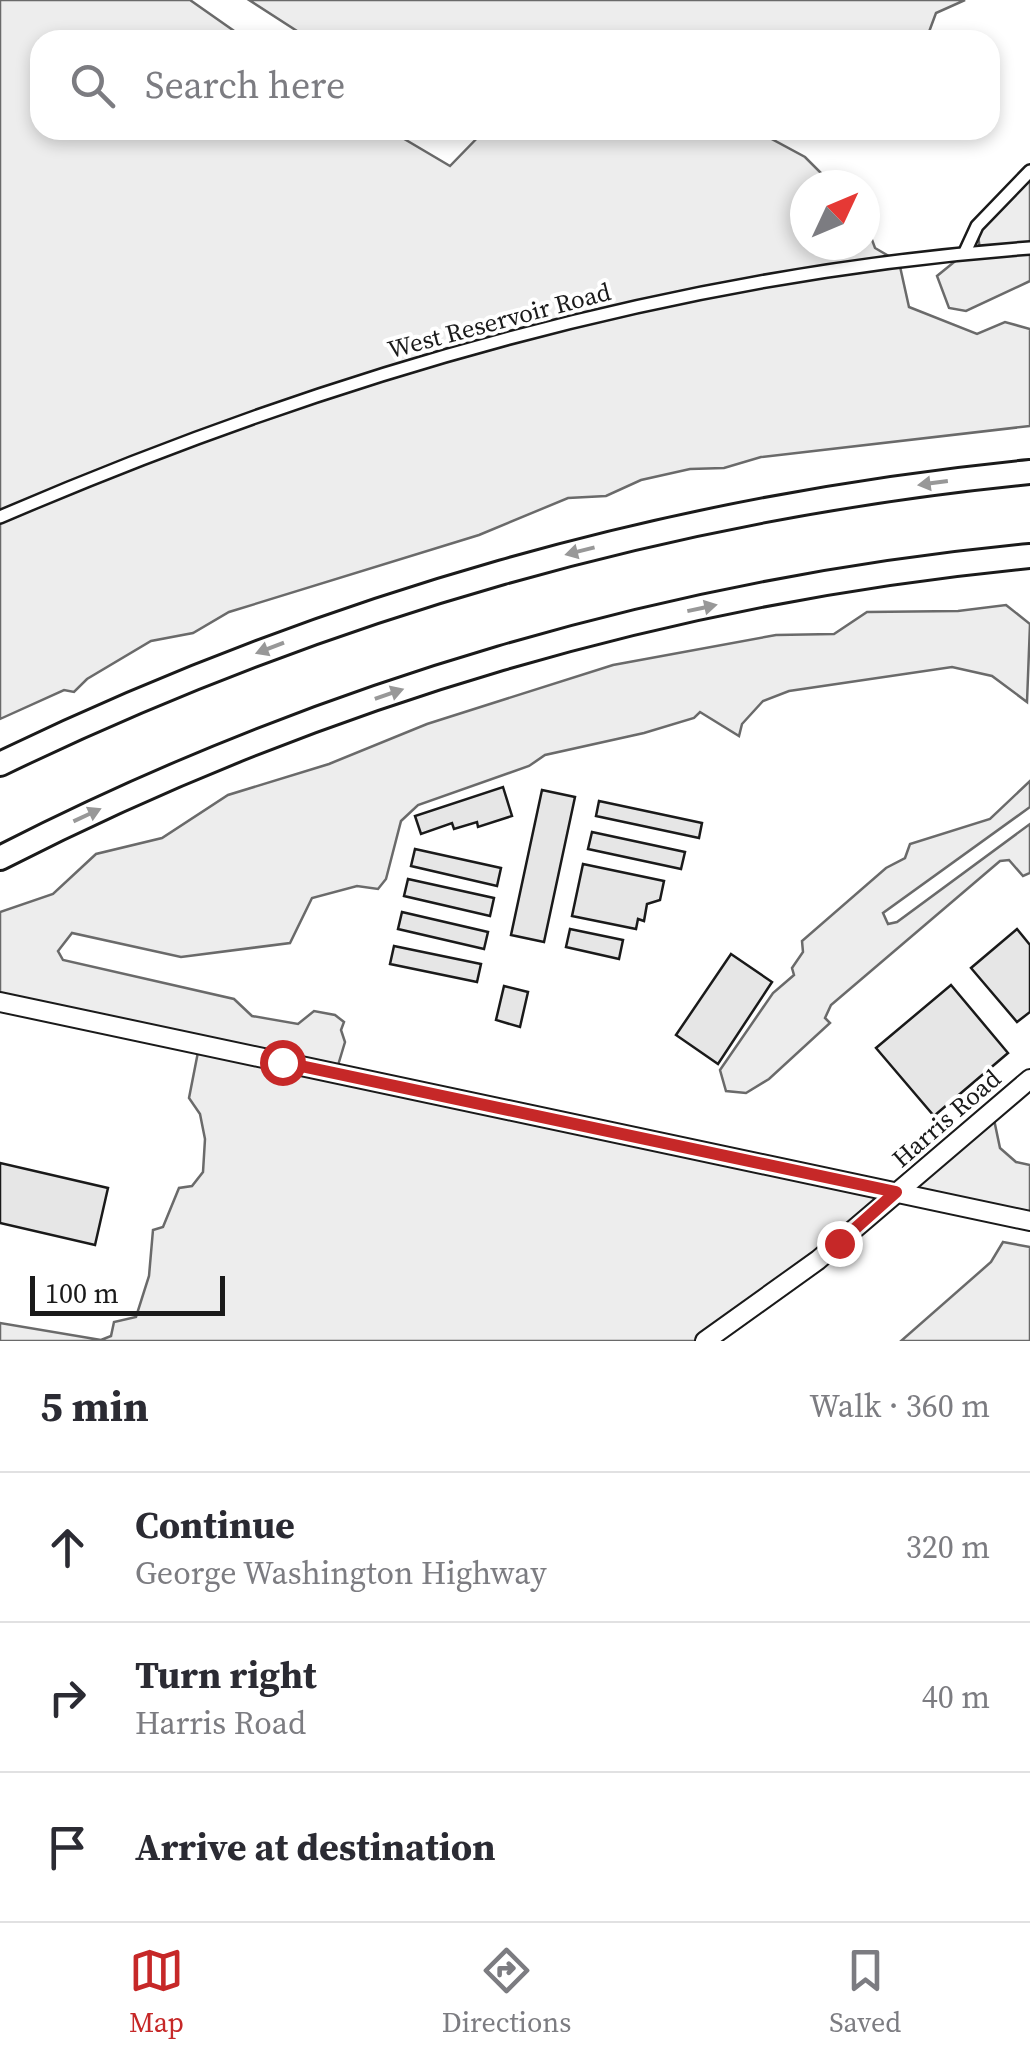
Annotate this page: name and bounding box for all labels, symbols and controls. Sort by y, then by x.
search box [30,30,1000,140]
icon: search [65,58,120,113]
text: Search here [145,59,345,111]
north arrow [790,170,880,260]
street label: West Reservoir Road [384,274,614,366]
one-way arrow [917,475,948,491]
one-way arrow [564,543,595,559]
one-way arrow [687,600,718,615]
one-way arrow [254,641,284,656]
one-way arrow [374,686,404,701]
one-way arrow [73,807,102,824]
route start [260,1040,306,1086]
street label: Harris Road [884,1061,1008,1175]
route end [817,1221,863,1267]
scale bar [30,1271,225,1316]
text: 100 m [45,1274,119,1312]
text: 5 min [40,1377,149,1435]
text: Walk · 360 m [809,1384,990,1428]
text: Continue [135,1499,295,1551]
icon: ahead [40,1520,95,1575]
text: 320 m [906,1525,990,1569]
text: George Washington Highway [135,1551,547,1595]
text: Turn right [135,1649,317,1701]
icon: right [40,1670,95,1725]
text: 40 m [922,1675,990,1719]
text: Harris Road [135,1701,306,1745]
icon: arrive [40,1820,95,1875]
text: Arrive at destination [135,1821,496,1873]
tab: Map [129,1943,184,2041]
tab: Directions [442,1943,571,2041]
tab: Saved [829,1943,901,2041]

